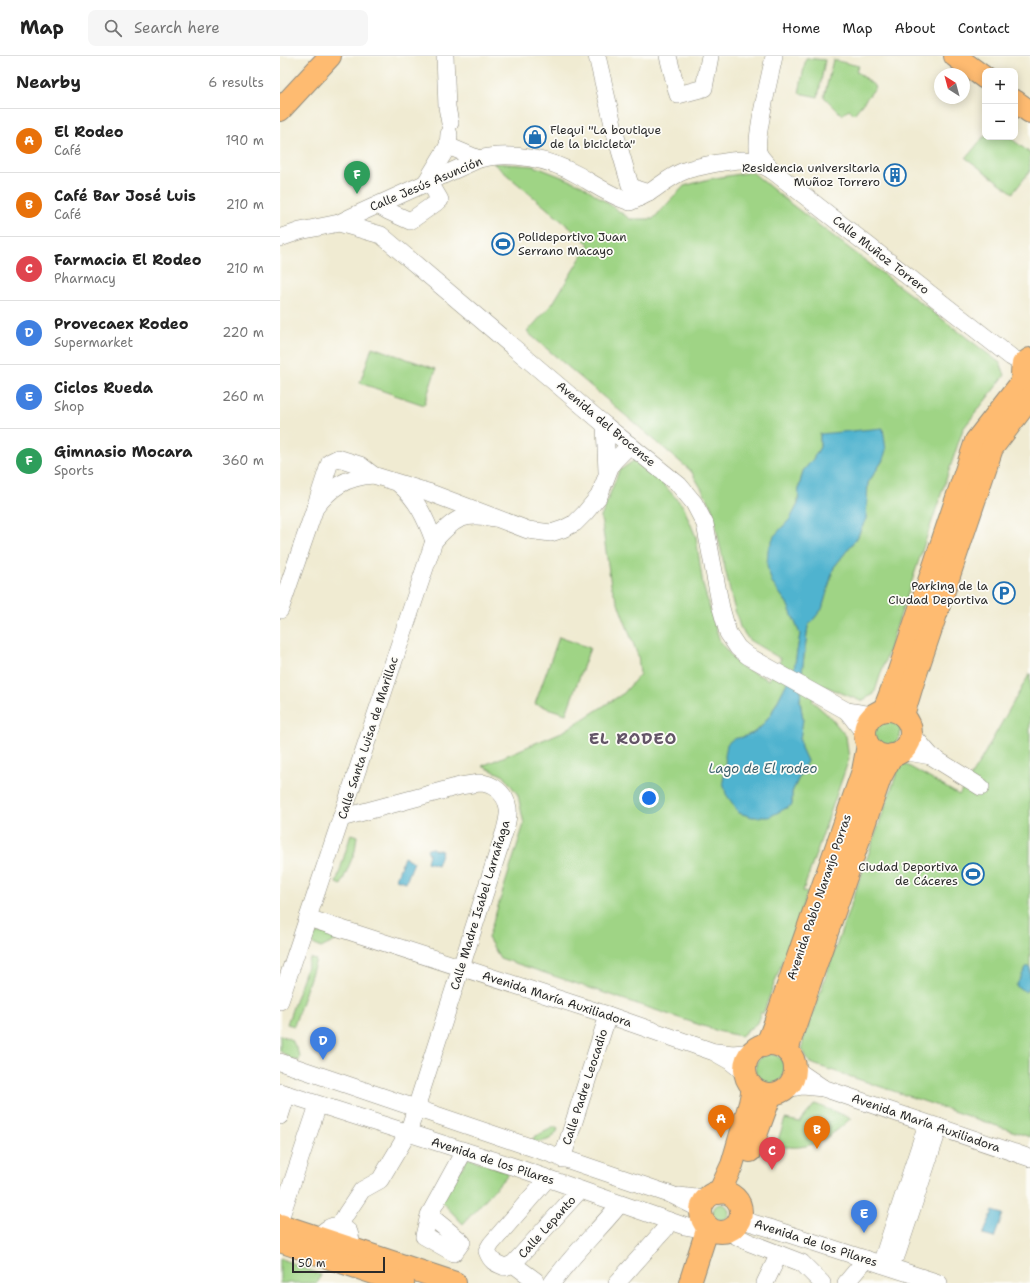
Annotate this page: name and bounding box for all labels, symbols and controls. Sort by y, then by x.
search box [88,10,368,46]
text: Map [20,15,64,40]
icon: search [102,17,124,39]
text: Search here [134,18,220,38]
text: Home [782,19,821,37]
text: Map [843,19,873,37]
text: About [895,19,936,37]
text: Contact [958,19,1010,37]
north arrow [934,68,970,104]
map controls [982,68,1018,140]
button: + [982,68,1018,104]
text: Nearby [16,71,81,93]
text: 6 results [208,74,264,91]
button: − [982,104,1018,140]
text: El Rodeo [54,122,124,142]
place label: Flequi "La boutique de la bicicleta" [550,122,661,152]
shop icon: Flequi "La boutique de la bicicleta" [522,124,548,150]
text: A [24,132,34,149]
text: 190 m [225,132,264,149]
text: Café [54,142,81,159]
street label: Calle Jesús Asunción [367,153,485,215]
place label: Residencia universitaria Muñoz Torrero [742,160,881,190]
pin: F [344,161,370,194]
building icon: Residencia universitaria Muñoz Torrero [882,162,908,188]
text: Café Bar José Luis [54,186,196,206]
text: B [25,196,33,213]
text: 210 m [226,196,264,213]
text: Café [54,206,81,223]
street label: Calle Muñoz Torrero [829,212,933,298]
place label: Polideportivo Juan Serrano Macayo [518,229,627,259]
sports icon: Polideportivo Juan Serrano Macayo [490,231,516,257]
text: Farmacia El Rodeo [54,250,202,270]
text: C [25,260,33,277]
text: 210 m [226,260,264,277]
text: Pharmacy [54,270,116,287]
text: Provecaex Rodeo [54,314,189,334]
text: D [24,324,34,341]
text: 220 m [222,324,264,341]
text: Supermarket [54,334,133,351]
text: Ciclos Rueda [54,378,153,398]
street label: Avenida del Brocense [553,378,659,470]
text: E [25,388,33,405]
text: 260 m [222,388,264,405]
text: Shop [54,398,84,415]
text: Gimnasio Mocara [54,442,192,462]
text: F [25,452,33,469]
text: 360 m [222,452,264,469]
text: Sports [54,462,94,479]
place label: Parking de la Ciudad Deportiva [888,578,989,608]
parking icon: Parking de la Ciudad Deportiva [991,580,1017,606]
street label: Calle Santa Luisa de Marillac [334,655,402,821]
district label: EL RODEO [589,728,677,749]
water label: Lago de El rodeo [709,760,818,777]
your location [639,788,659,808]
street label: Avenida Pablo Naranjo Porras [783,812,855,982]
street label: Calle Madre Isabel Larrañaga [447,818,514,992]
place label: Ciudad Deportiva de Cáceres [858,859,959,889]
sports icon: Ciudad Deportiva de Cáceres [960,861,986,887]
street label: Avenida María Auxiliadora [480,967,634,1031]
pin: D [310,1027,336,1060]
street label: Calle Padre Leocadio [559,1027,611,1147]
street label: Avenida María Auxiliadora [850,1090,1003,1156]
pin: A [708,1105,734,1138]
pin: B [804,1116,830,1149]
street label: Avenida de los Pilares [429,1134,557,1189]
pin: C [759,1137,785,1170]
street label: Calle Lepanto [515,1192,579,1262]
pin: E [851,1200,877,1233]
street label: Avenida de los Pilares [752,1216,880,1271]
scale bar [292,1255,385,1274]
text: 50 m [298,1256,326,1271]

